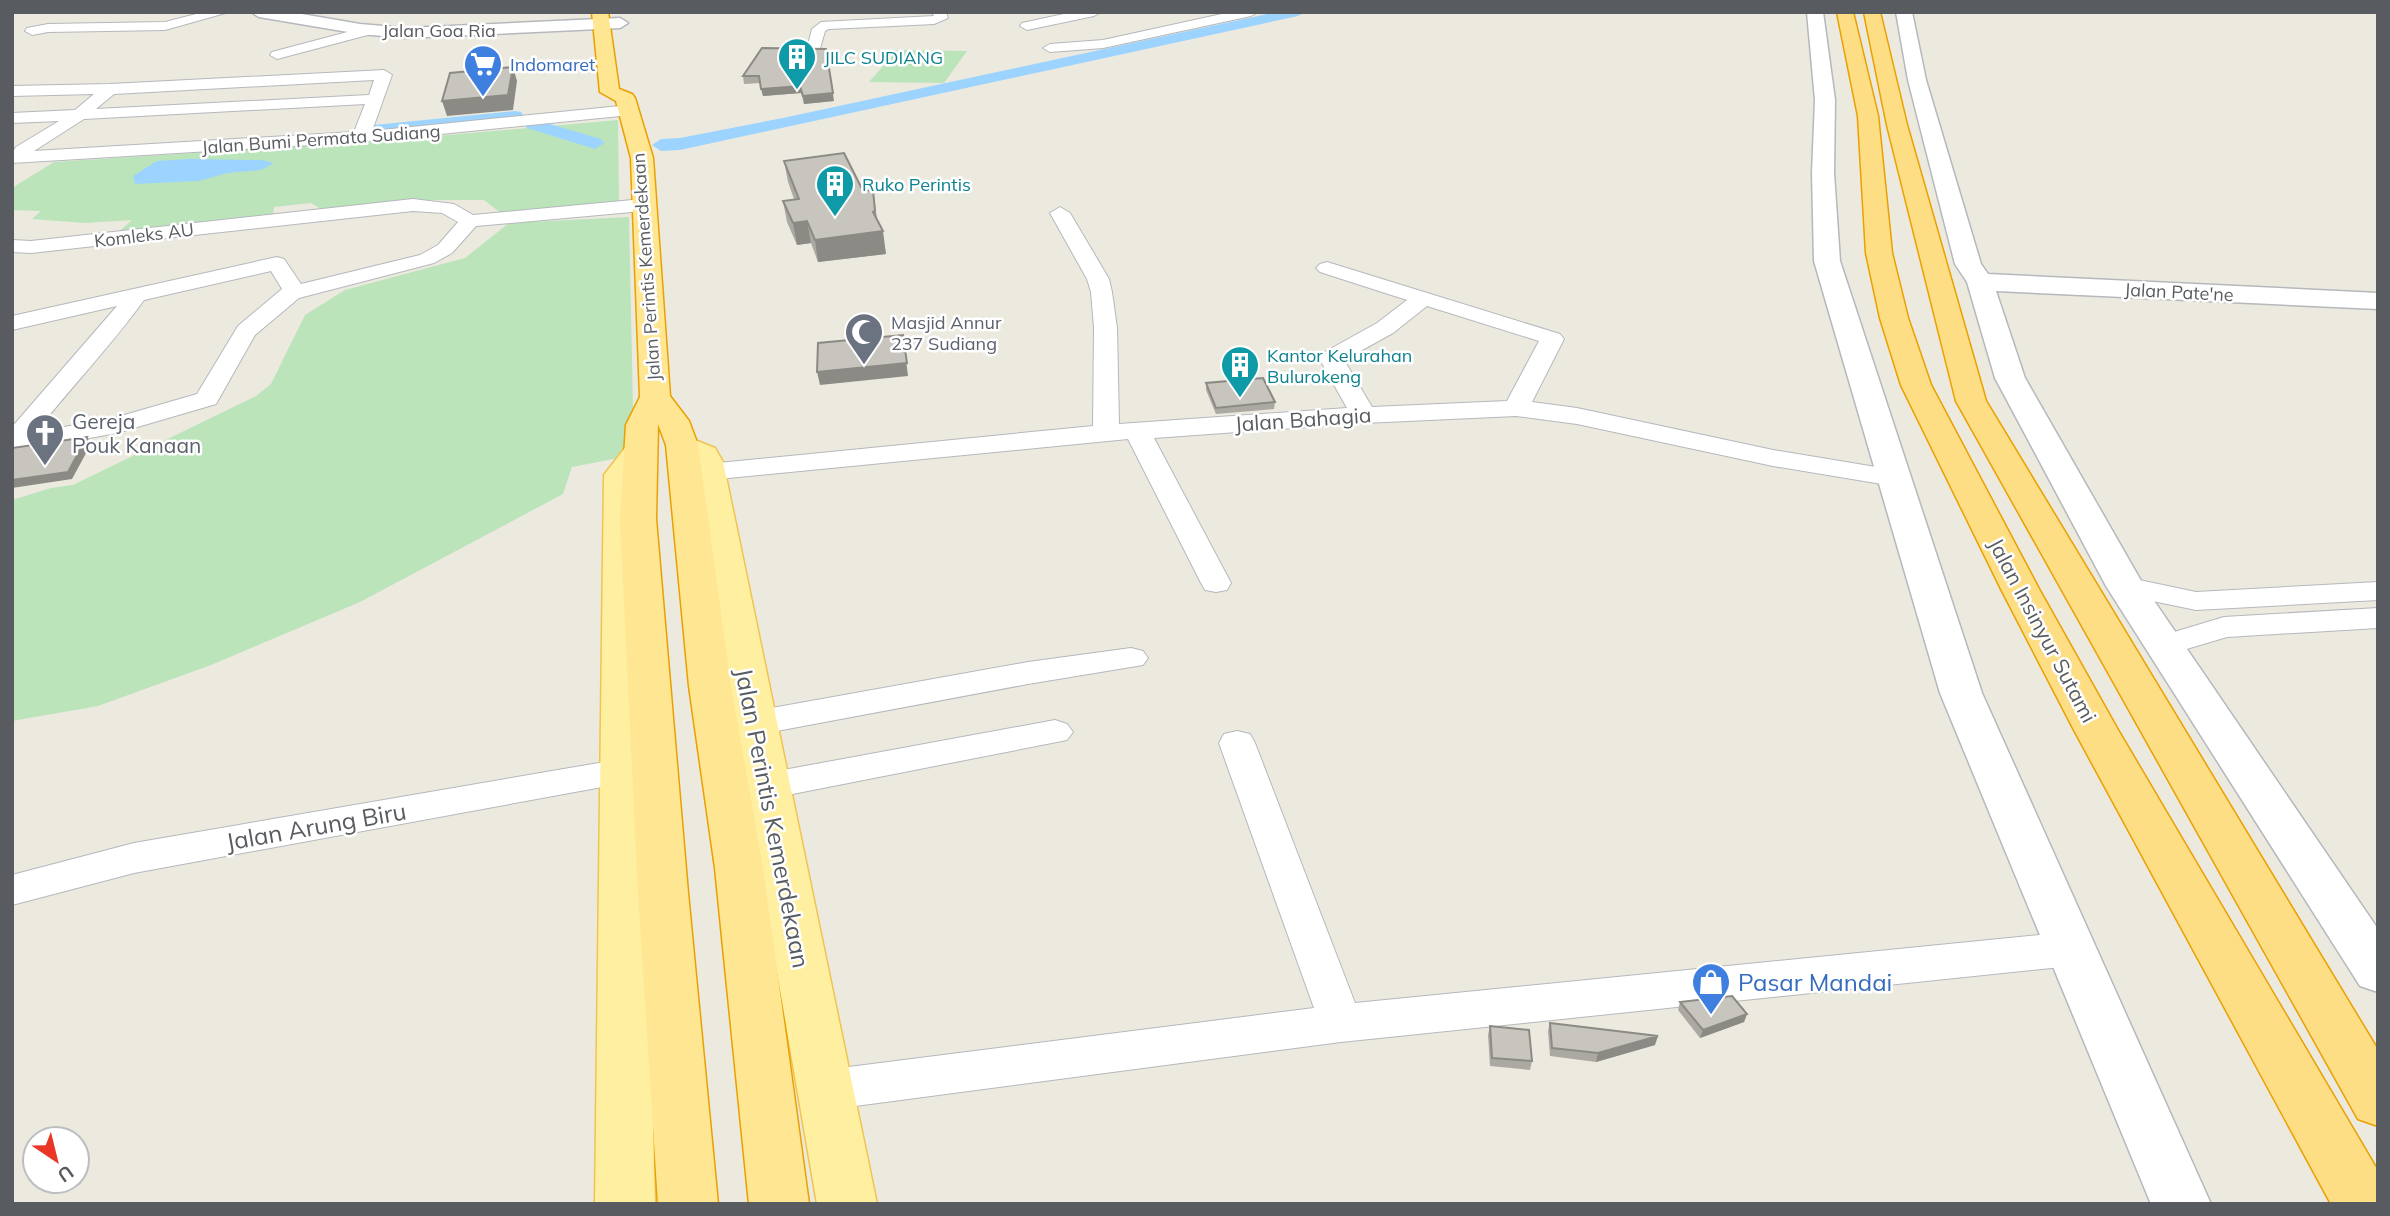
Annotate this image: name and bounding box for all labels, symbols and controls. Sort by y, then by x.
street label: Jalan Goa Ria [382,19,496,42]
building icon: JILC SUDIANG [776,36,818,91]
supermarket icon: Indomaret [462,43,504,98]
place label: JILC SUDIANG [824,46,943,69]
place label: Indomaret [510,53,595,76]
street label: Jalan Bumi Permata Sudiang [201,119,441,159]
street label: Jalan Perintis Kemerdekaan [627,152,665,382]
building icon: Ruko Perintis [814,163,856,218]
place label: Ruko Perintis [862,173,971,196]
street label: Komleks AU [93,217,195,253]
street label: Jalan Pate'ne [2124,278,2234,306]
mosque icon: Masjid Annur 237 Sudiang [843,311,885,366]
place label: Masjid Annur 237 Sudiang [891,311,1002,355]
building icon: Kantor Kelurahan Bulurokeng [1219,344,1261,399]
place label: Kantor Kelurahan Bulurokeng [1267,344,1412,388]
street label: Jalan Bahagia [1234,401,1372,437]
place label: Gereja Pouk Kanaan [72,408,201,458]
church icon: Gereja Pouk Kanaan [24,412,66,467]
street label: Jalan Insinyur Sutami [1983,533,2103,727]
street label: Jalan Perintis Kemerdekaan [729,665,817,971]
street label: Jalan Arung Biru [224,795,408,857]
shop icon: Pasar Mandai [1690,961,1732,1016]
place label: Pasar Mandai [1738,967,1892,997]
north arrow [21,1125,91,1195]
text: U [53,1160,78,1188]

